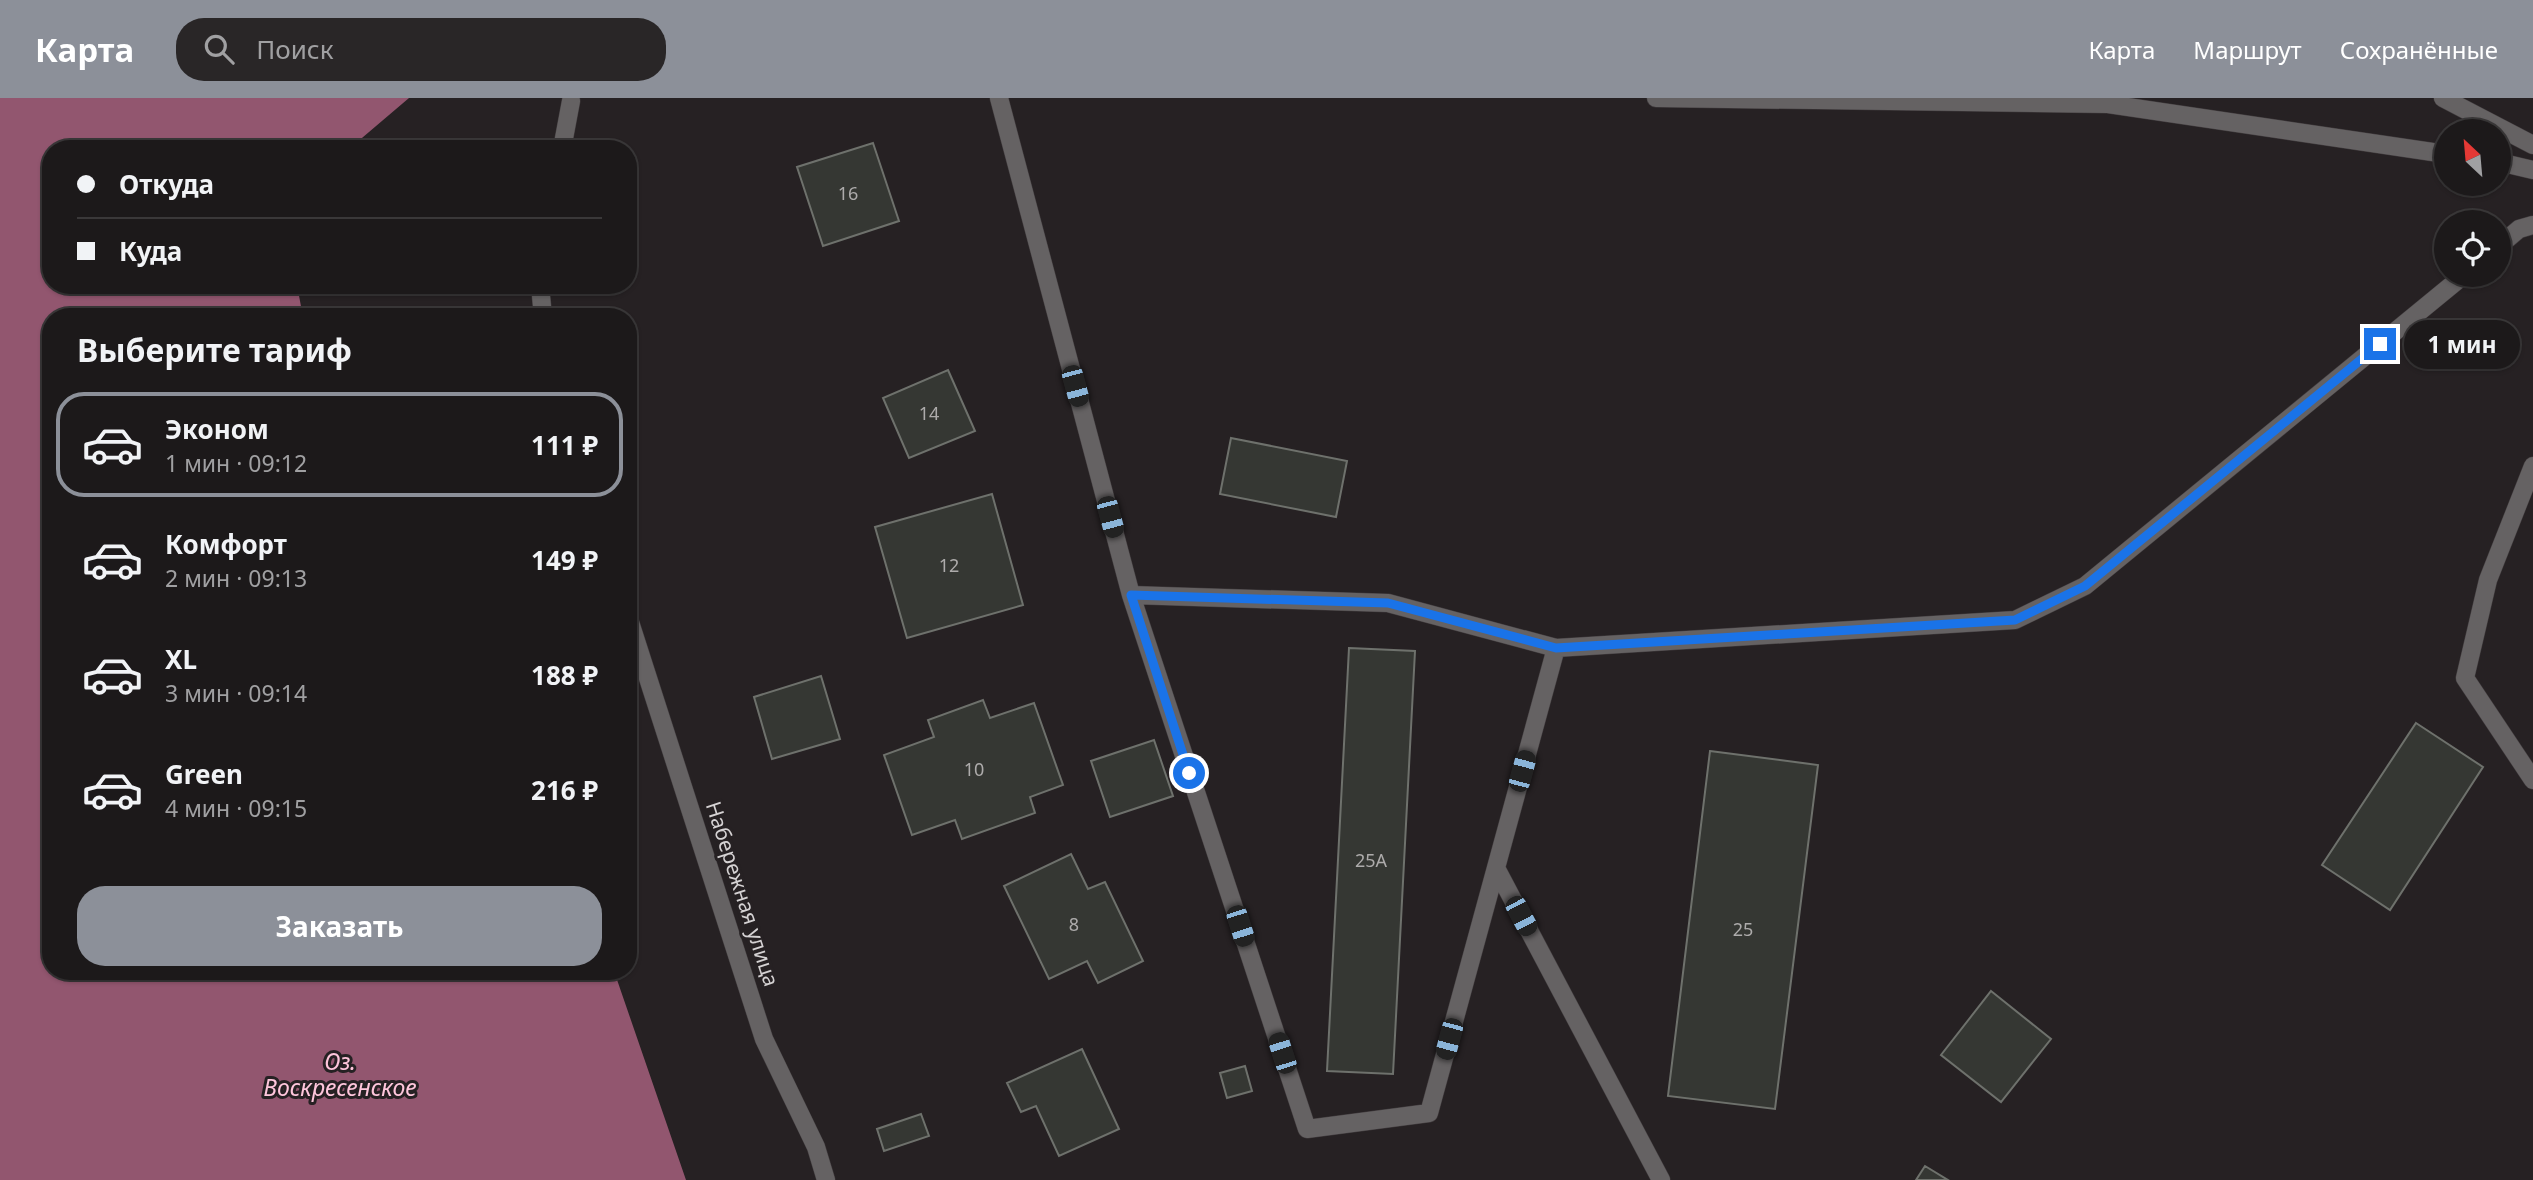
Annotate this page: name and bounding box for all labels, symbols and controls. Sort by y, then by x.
search box [176,18,666,81]
text: Карта [35,27,134,72]
icon: search [200,30,238,68]
text: Поиск [256,31,333,67]
text: Карта [2088,33,2155,66]
text: Маршрут [2193,33,2302,66]
text: Сохранённые [2340,33,2498,66]
north arrow [2434,119,2511,196]
map controls [2434,119,2511,287]
text: Откуда [119,166,214,202]
house number: 16 [838,181,858,205]
button: locate [2434,210,2511,287]
text: Куда [119,233,182,269]
callout: 1 мин [2404,320,2520,368]
text: Выберите тариф [77,328,352,371]
route end [2364,328,2396,360]
text: 1 мин [2428,328,2496,360]
car [1060,363,1091,409]
house number: 14 [919,401,939,425]
text: Эконом [165,411,269,447]
icon: car [81,413,144,476]
text: 111 ₽ [531,427,598,463]
text: 1 мин · 09:12 [165,447,307,479]
car [1095,494,1126,540]
text: Комфорт [165,526,287,562]
icon: car [81,528,144,591]
text: 149 ₽ [531,542,598,578]
house number: 12 [939,553,959,577]
text: 2 мин · 09:13 [165,562,307,594]
text: XL [165,641,197,677]
icon: car [81,643,144,706]
text: 188 ₽ [531,657,598,693]
text: 3 мин · 09:14 [165,677,307,709]
car [1507,748,1538,794]
text: Green [165,756,243,792]
house number: 10 [964,757,984,781]
route start [1173,757,1205,789]
icon: car [81,758,144,821]
text: 216 ₽ [531,772,598,808]
text: 4 мин · 09:15 [165,792,307,824]
street label: Набережная улица [700,798,786,990]
house number: 25А [1355,848,1388,872]
button: Заказать [77,886,602,966]
car [1502,893,1541,939]
car [1224,903,1257,949]
house number: 8 [1069,912,1079,936]
house number: 25 [1733,917,1753,941]
car [1434,1016,1465,1062]
car [1266,1030,1299,1076]
water label: Оз. Воскресенское [263,1045,417,1103]

